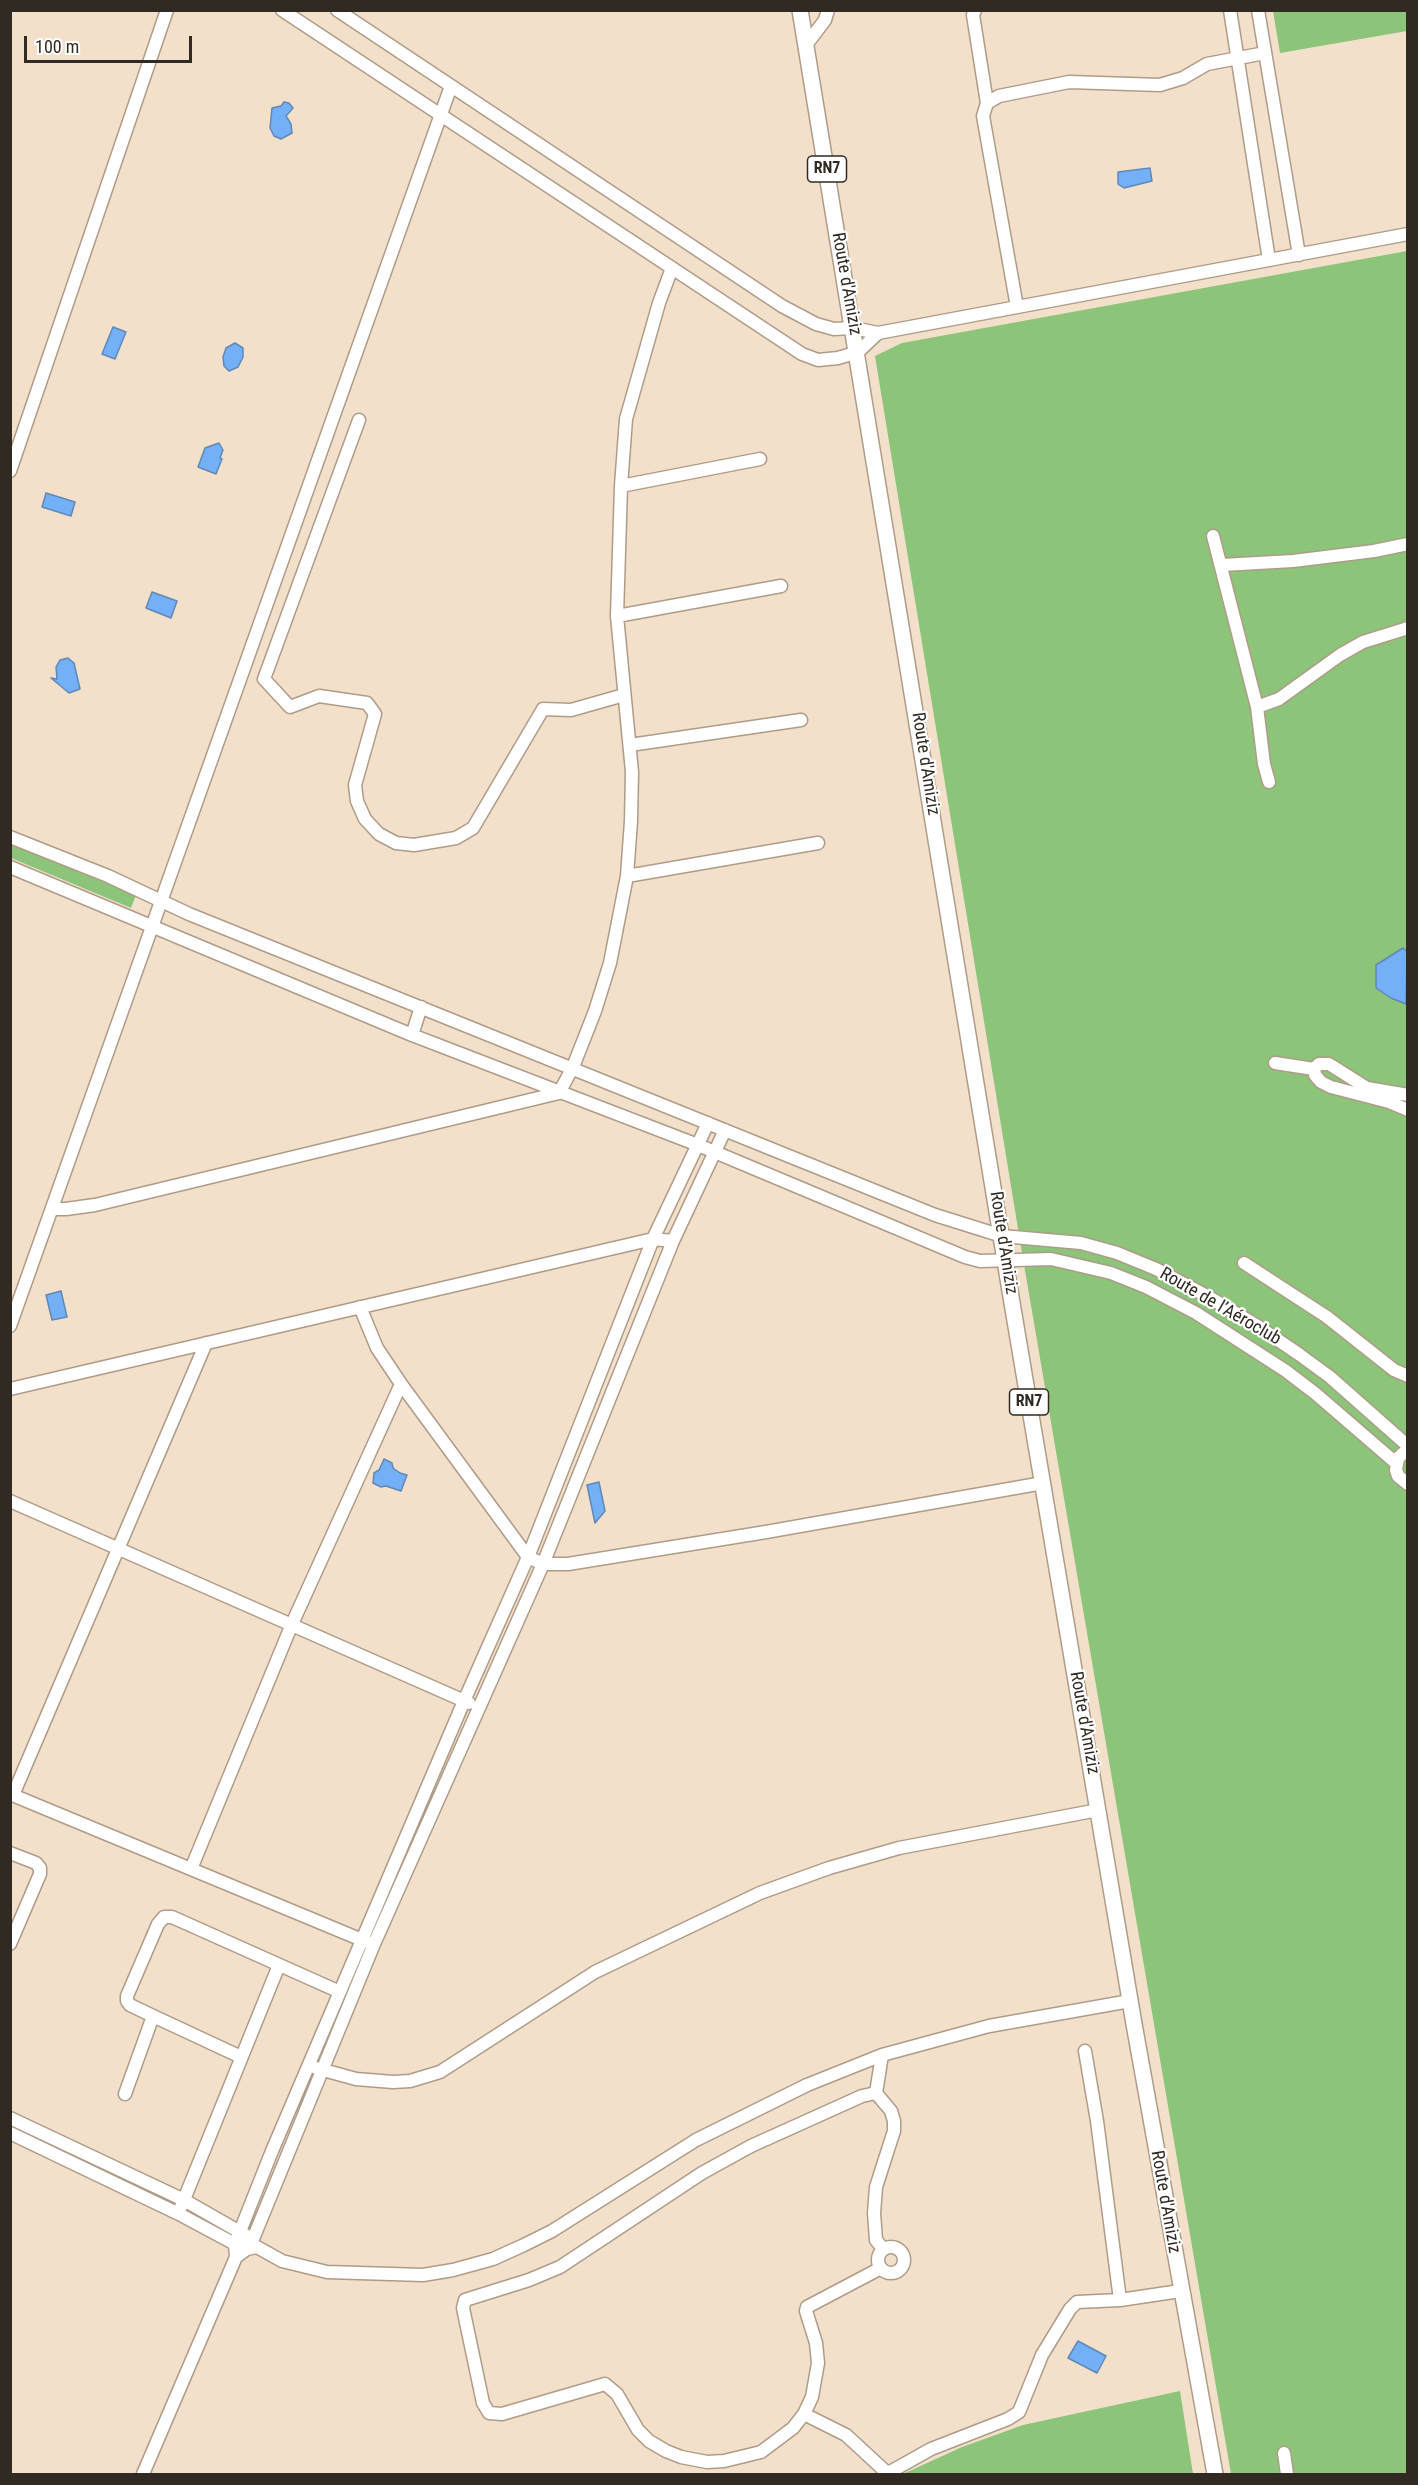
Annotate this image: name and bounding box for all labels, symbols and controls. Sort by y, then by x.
scale bar [27,24,195,62]
text: 100 m [35,36,79,57]
road number: RN7 [808,156,846,182]
street label: Route d'Amiziz [826,231,866,337]
street label: Route d'Amiziz [906,711,944,817]
street label: Route d'Amiziz [984,1190,1022,1296]
street label: Route de l’Aéroclub [1156,1264,1284,1350]
road number: RN7 [1010,1389,1048,1415]
street label: Route d'Amiziz [1064,1670,1104,1776]
street label: Route d'Amiziz [1145,2149,1185,2255]

